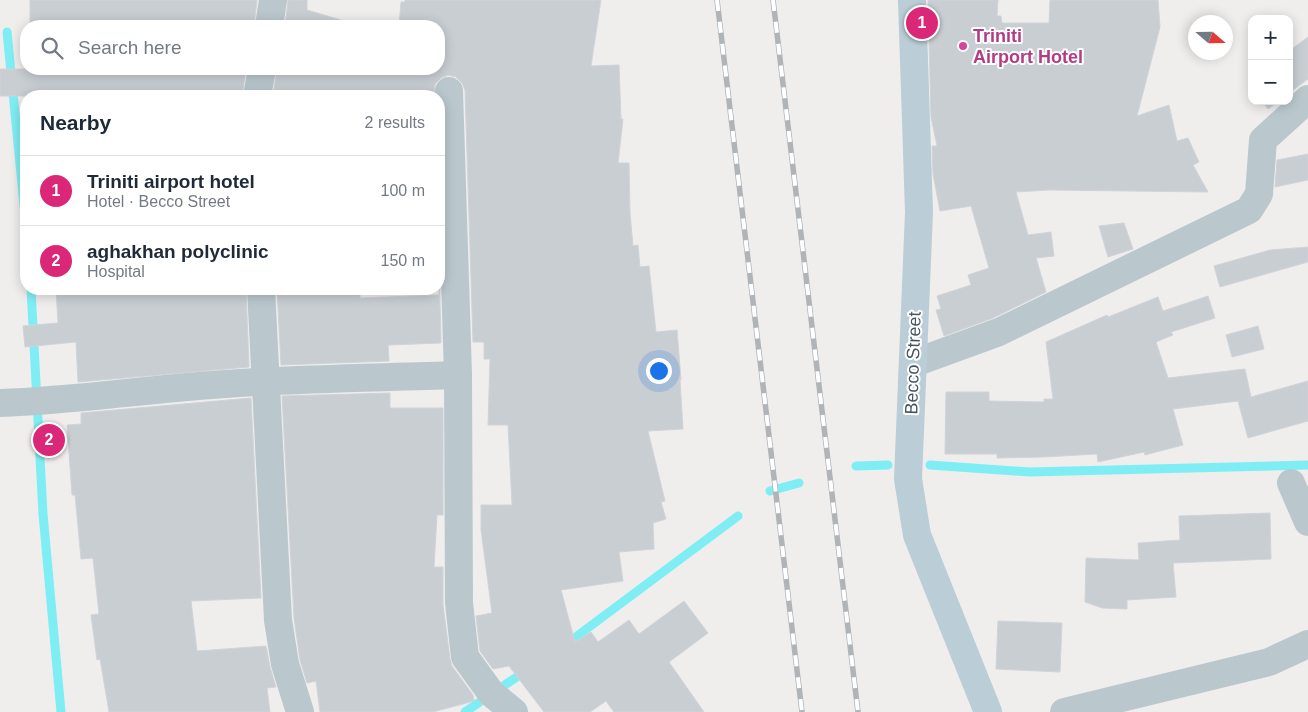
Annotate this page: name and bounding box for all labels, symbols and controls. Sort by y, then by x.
pin: 1 [906,4,938,42]
north arrow [1188,15,1233,60]
map controls [1248,15,1293,105]
button: + [1248,15,1293,60]
search box [20,20,445,75]
place label: Triniti Airport Hotel [973,26,1083,67]
icon: search [38,34,66,62]
text: Search here [78,37,182,58]
marker: Triniti Airport Hotel [957,40,969,52]
button: − [1248,60,1293,105]
text: Nearby [40,111,111,134]
text: 2 results [365,114,425,131]
text: Triniti airport hotel [87,171,255,192]
text: 1 [52,182,60,199]
text: 100 m [381,182,425,199]
text: Hotel · Becco Street [87,193,230,210]
text: aghakhan polyclinic [87,241,269,262]
text: 2 [52,252,60,269]
text: 150 m [381,252,425,269]
text: Hospital [87,263,145,280]
street label: Becco Street [901,311,925,415]
your location [646,358,672,384]
pin: 2 [33,421,65,459]

